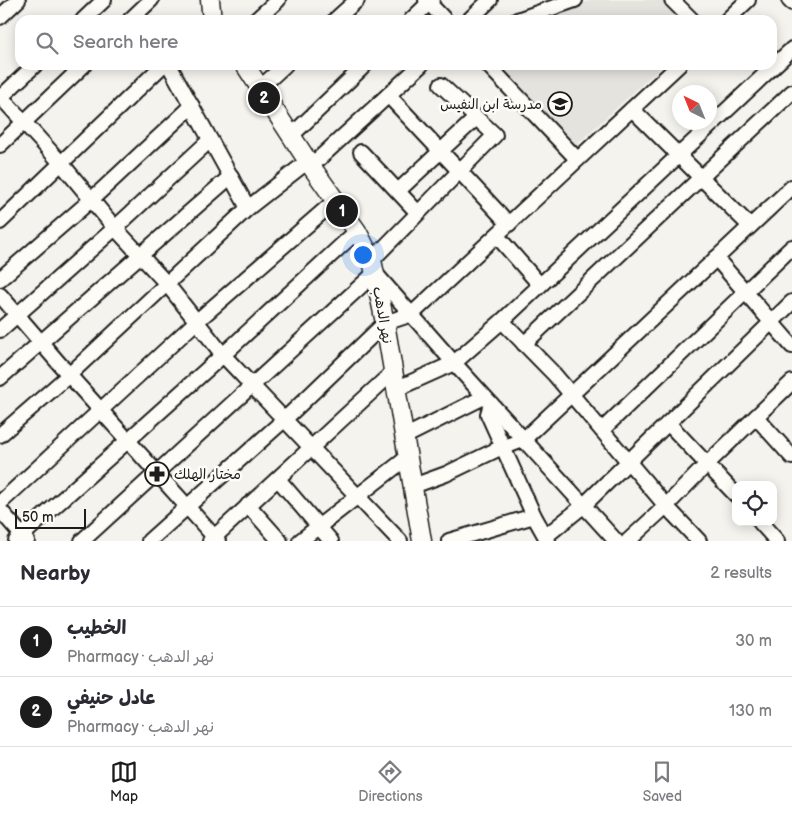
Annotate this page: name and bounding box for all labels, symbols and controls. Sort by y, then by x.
search box [15,15,777,70]
icon: search [33,29,61,57]
text: Search here [73,31,178,54]
pin: 2 [248,79,280,117]
north arrow [672,85,717,130]
school or university icon: مدرسة ابن النفيس [547,91,573,117]
place label: مدرسة ابن النفيس [440,96,542,113]
pin: 1 [326,192,358,230]
your location [350,242,376,268]
street label: نهر الدهب [369,285,396,345]
pharmacy icon: مختار الهلك [144,461,170,487]
place label: مختار الهلك [174,466,241,483]
map controls [732,481,777,526]
button: locate [732,481,777,526]
scale bar [15,506,86,529]
text: 50 m [22,509,54,526]
text: Nearby [20,561,90,586]
text: 2 results [710,564,772,583]
text: الخطيب [67,617,126,640]
text: 1 [33,632,39,651]
text: 30 m [735,632,772,651]
text: Pharmacy · نهر الدهب [67,648,214,667]
text: عادل حنيفي [67,687,156,710]
text: 2 [31,702,41,721]
text: 130 m [729,702,772,721]
text: Pharmacy · نهر الدهب [67,718,214,737]
tab: Map [110,758,138,805]
tab: Directions [358,758,423,805]
tab: Saved [643,758,682,805]

